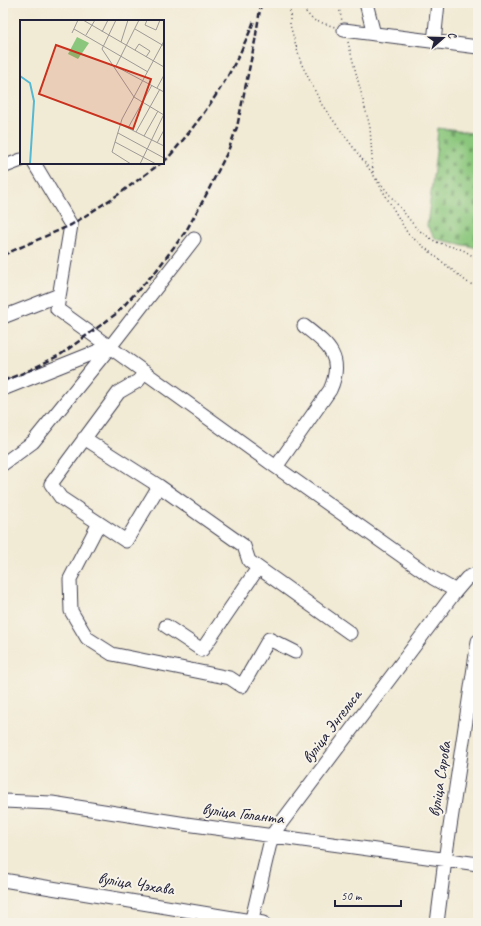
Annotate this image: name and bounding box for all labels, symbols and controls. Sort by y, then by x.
north arrow [423,18,463,58]
inset map [20,20,164,164]
text: С [445,30,460,41]
street label: вуліца Энгельса [297,684,367,767]
street label: вуліца Сярова [423,738,456,818]
street label: вуліца Голанта [201,798,287,829]
street label: вуліца Чэхава [96,867,177,900]
scale bar [335,882,401,908]
text: 50 m [341,888,363,904]

